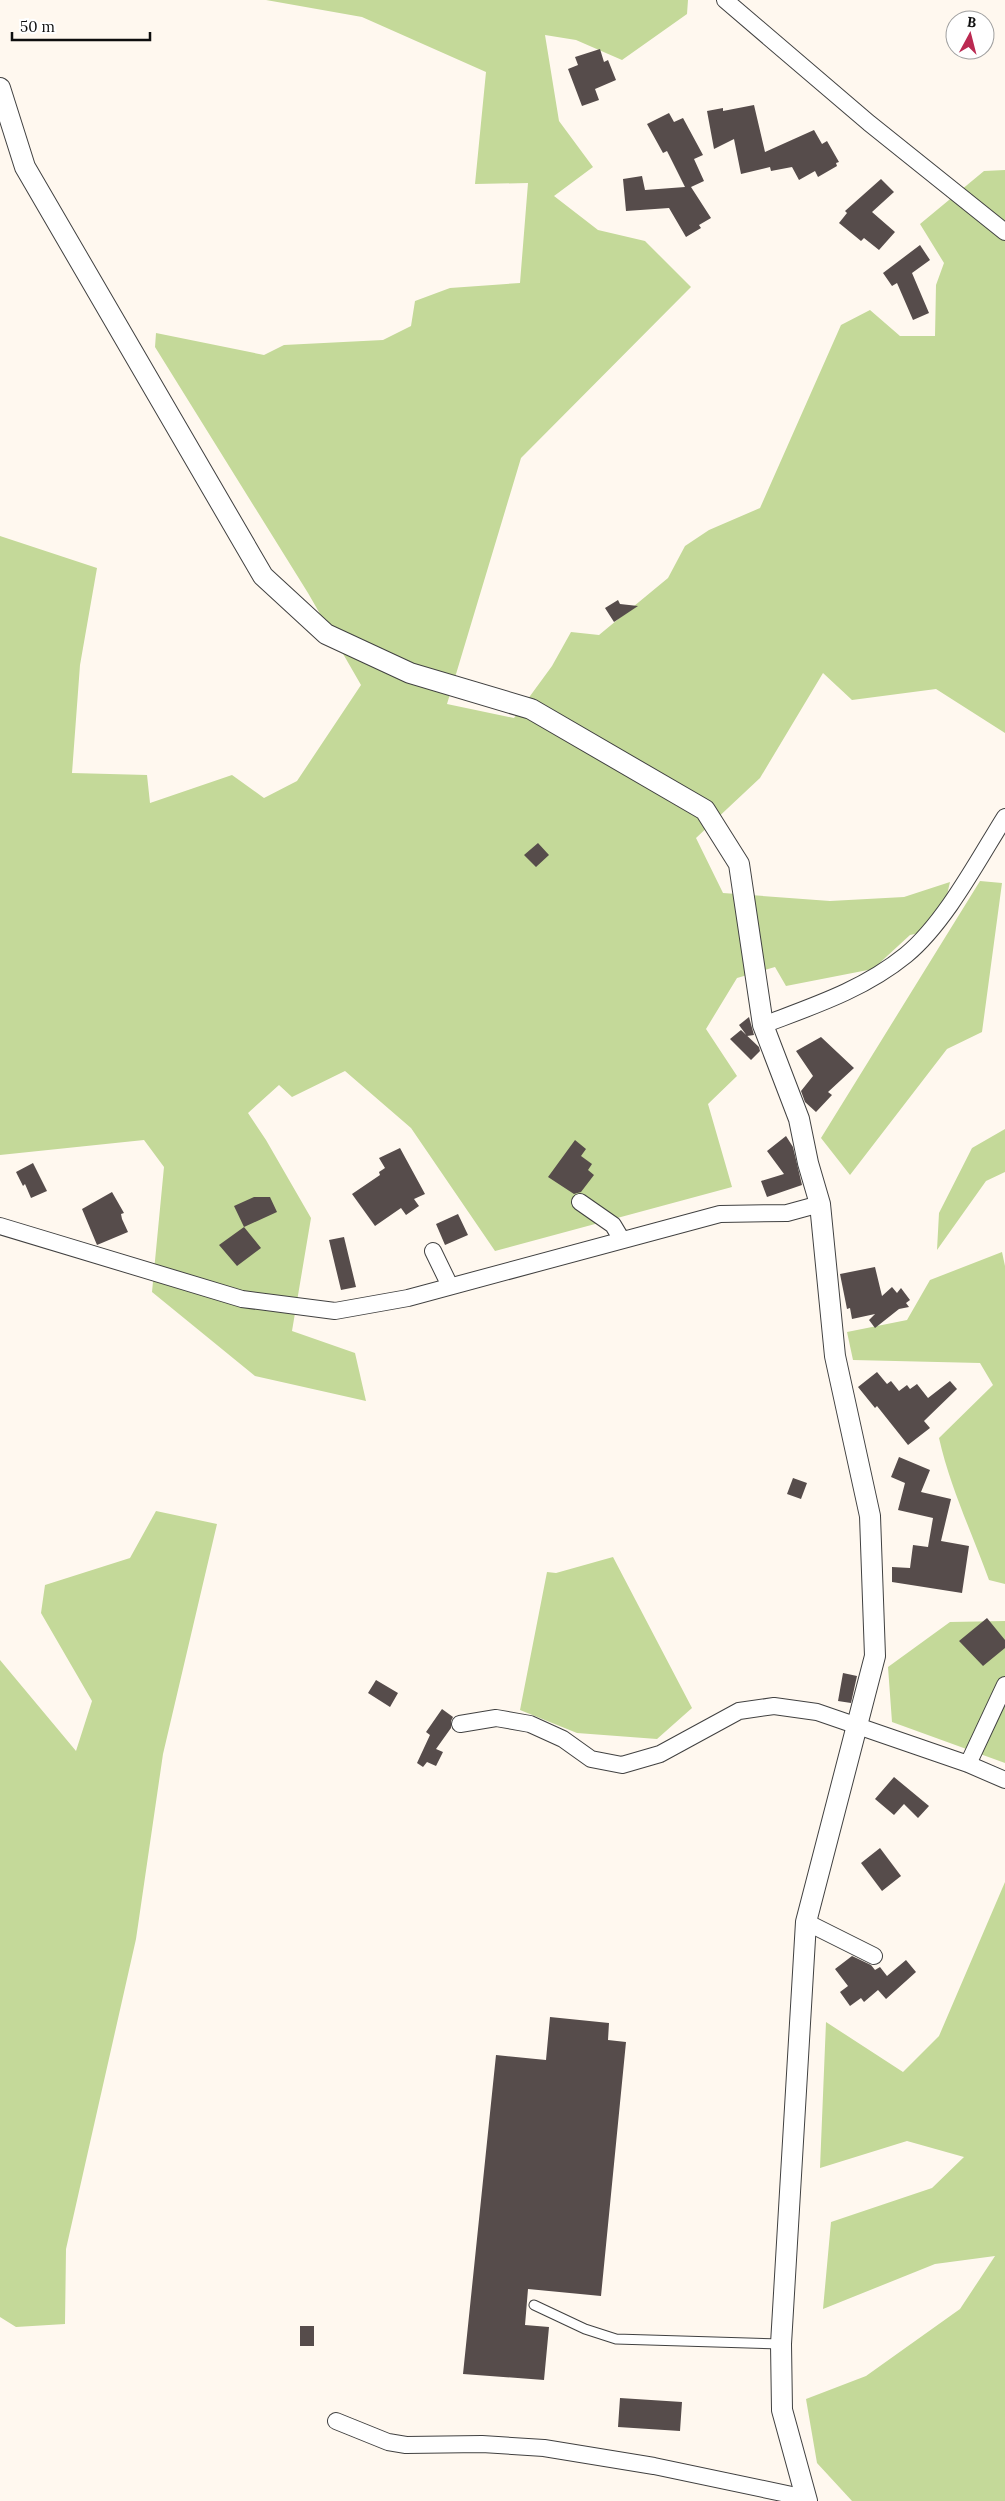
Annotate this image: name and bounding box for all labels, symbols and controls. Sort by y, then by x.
scale bar [12,10,150,42]
north arrow [945,10,995,60]
text: B [966,13,977,32]
text: 50 m [20,17,55,36]

